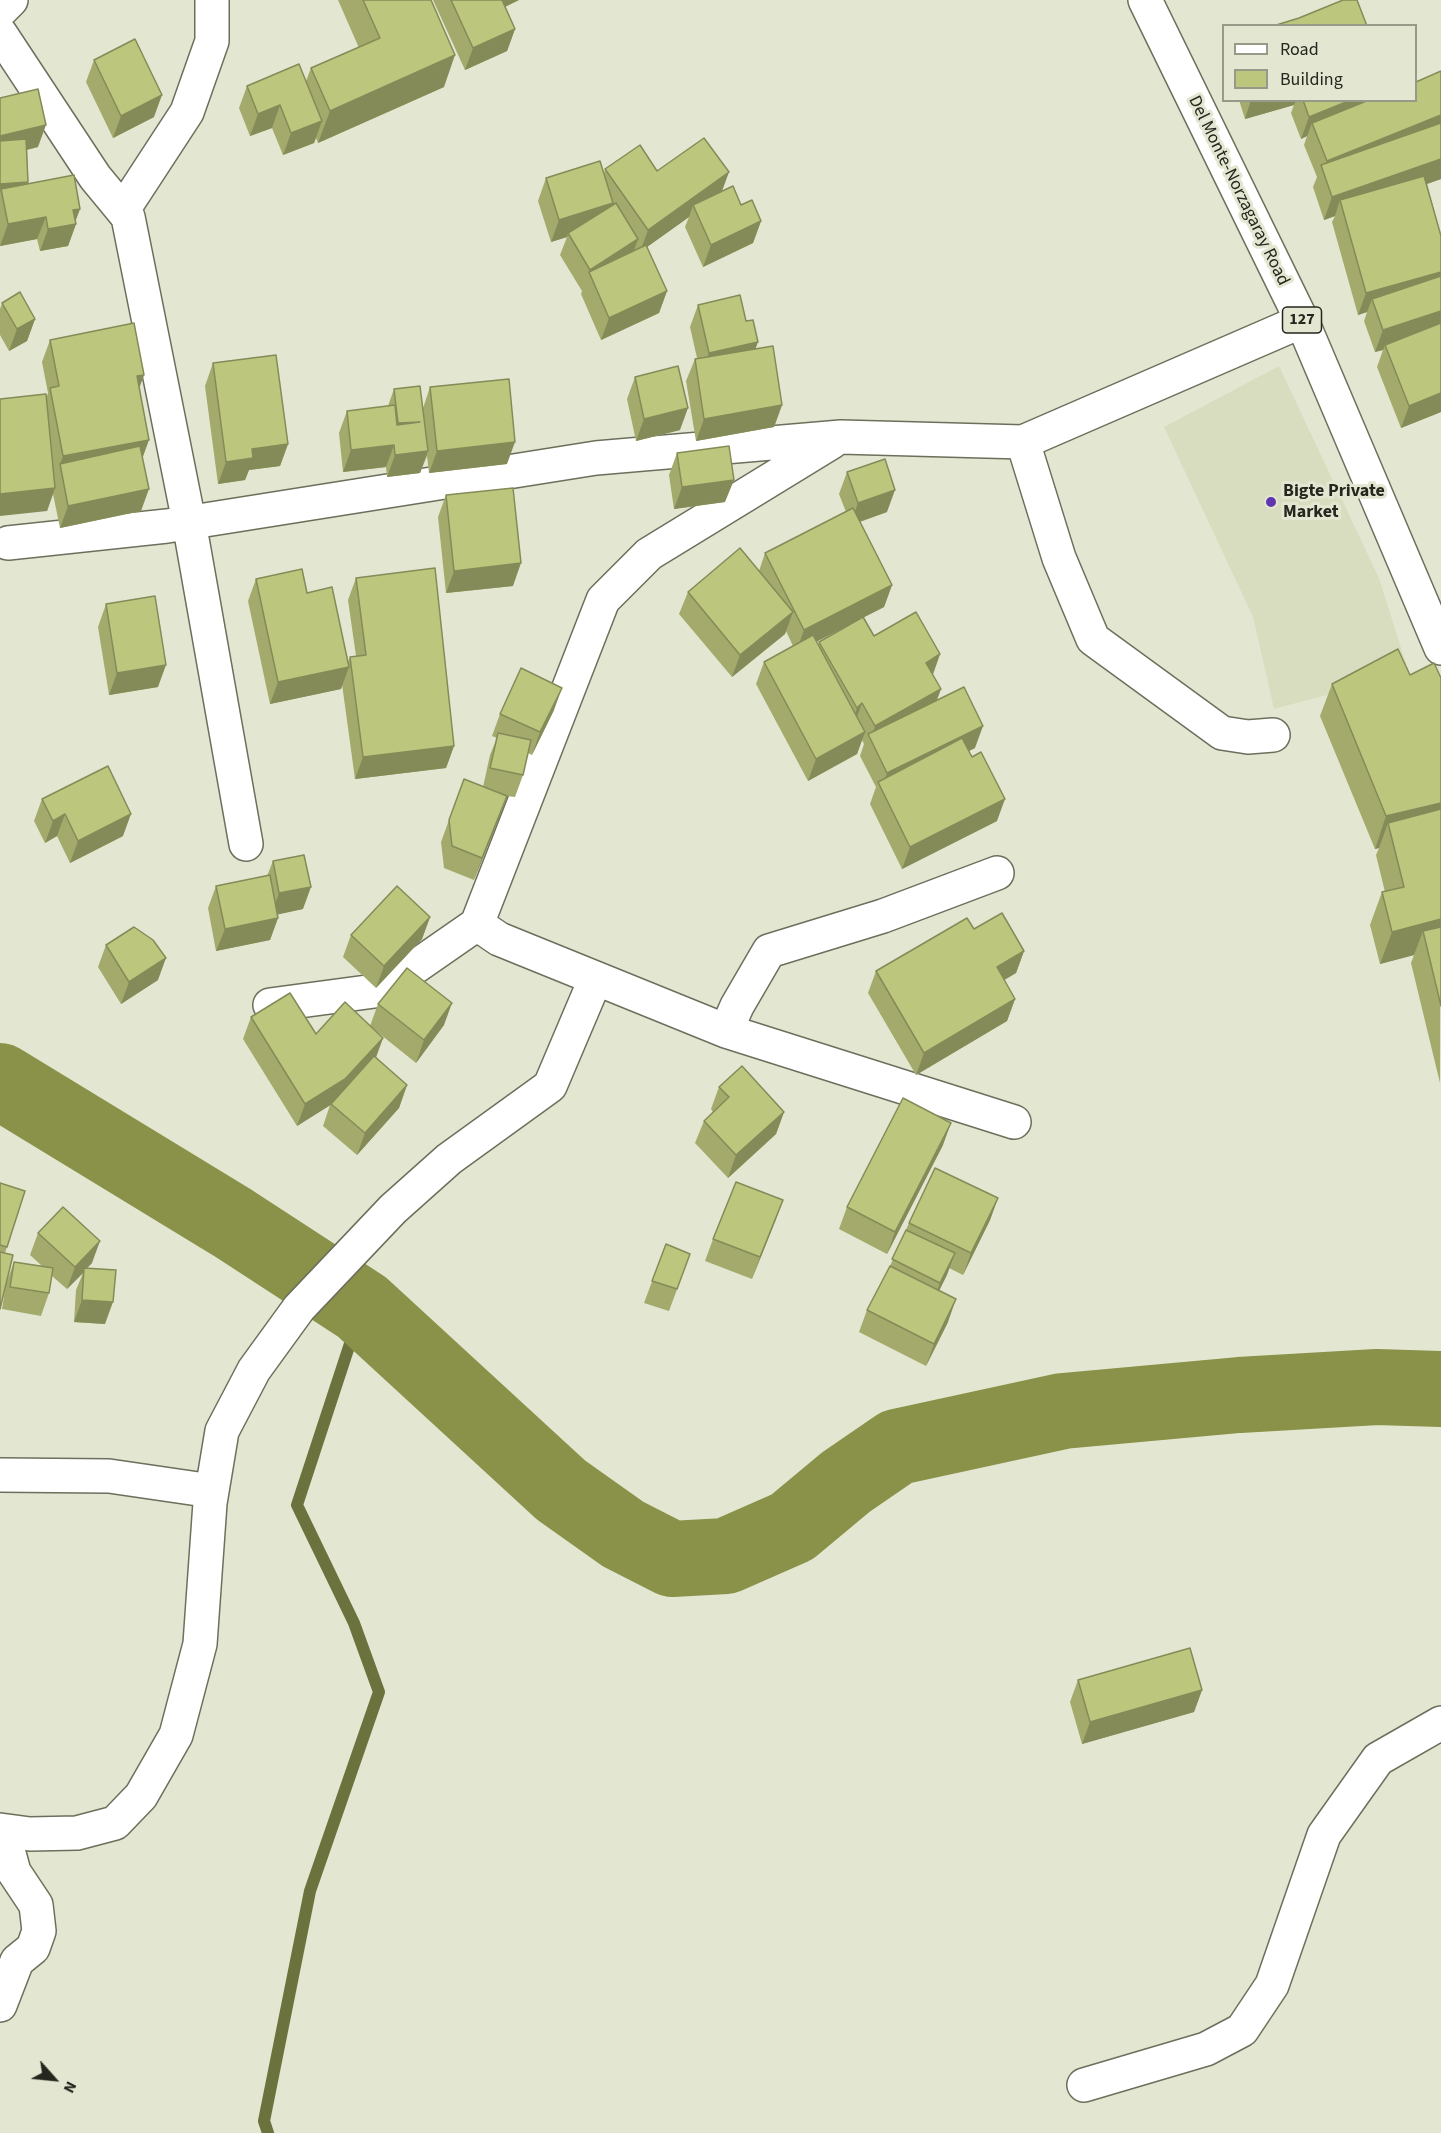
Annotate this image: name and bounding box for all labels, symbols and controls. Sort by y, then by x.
legend [1222,24,1417,102]
text: Road [1280,37,1319,62]
text: Building [1280,67,1343,92]
street label: Del Monte-Norzagaray Road [1183,92,1293,290]
road number: 127 [1282,307,1322,333]
place label: Bigte Private Market [1283,481,1385,524]
marker: Bigte Private Market [1264,495,1278,509]
north arrow [24,2049,84,2109]
text: N [58,2077,82,2097]

